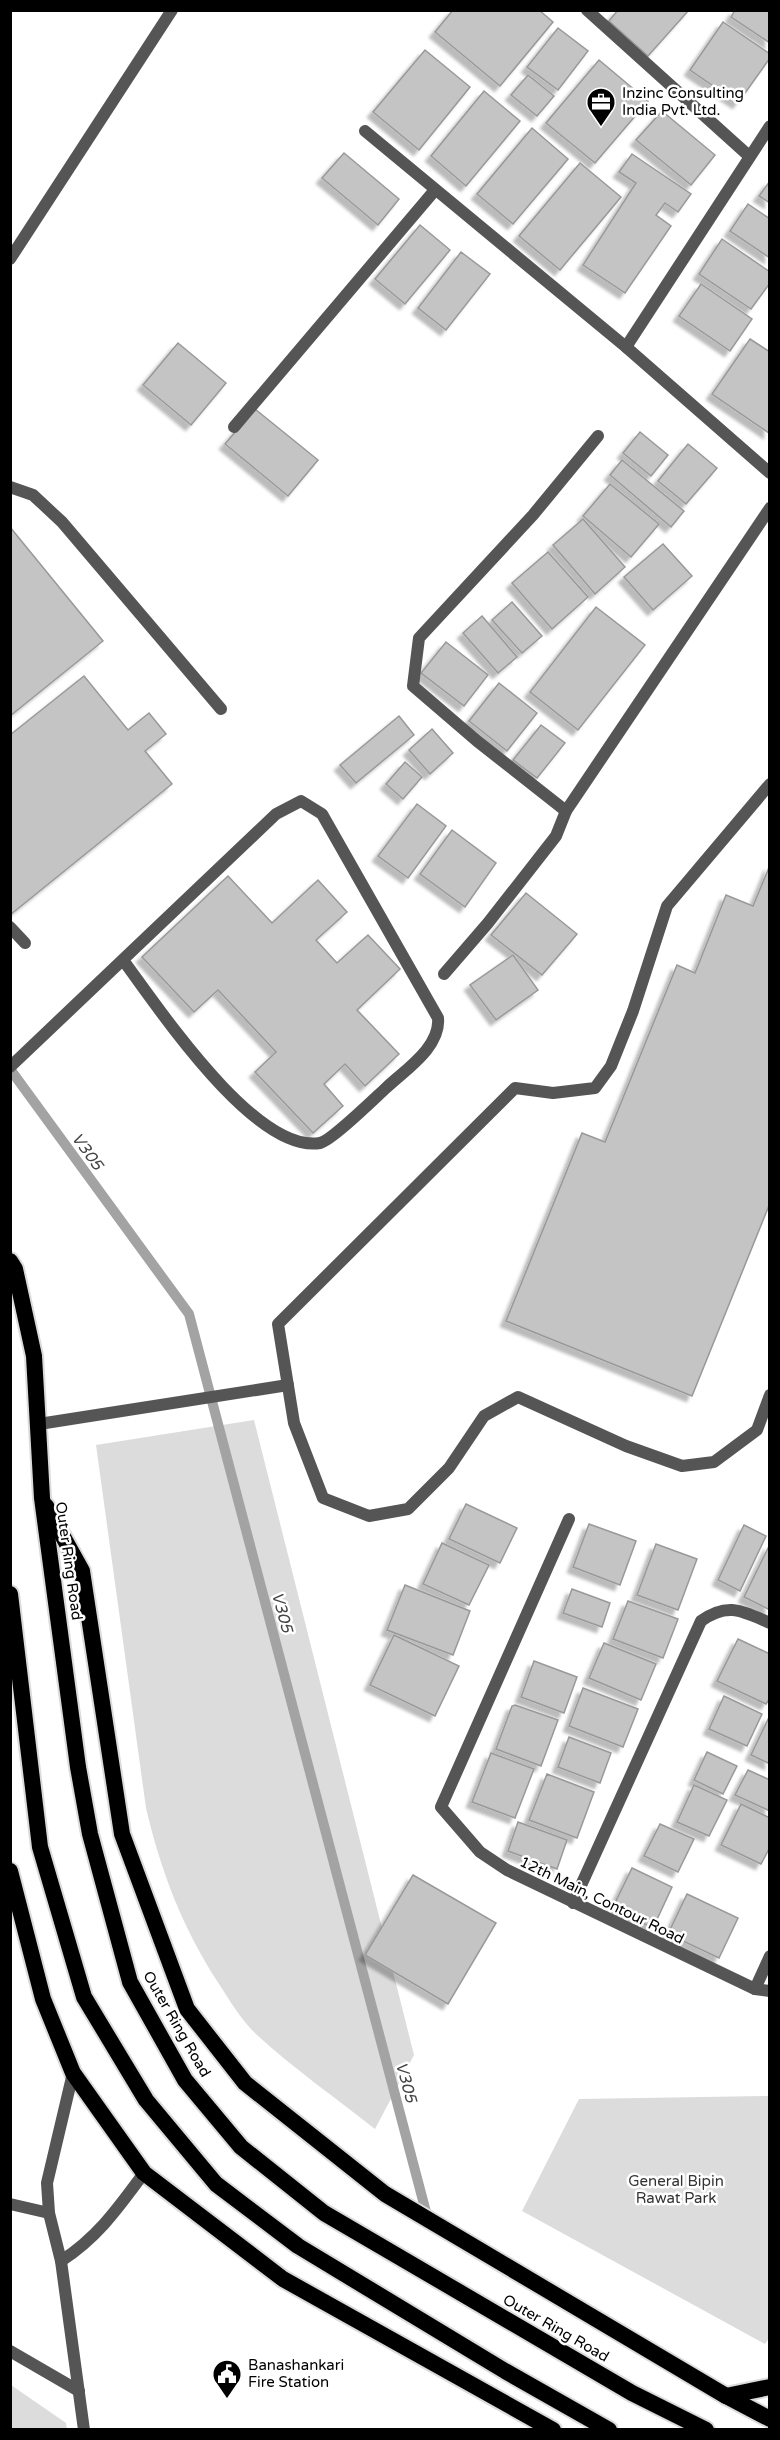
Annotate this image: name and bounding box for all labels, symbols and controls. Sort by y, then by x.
place label: Inzinc Consulting India Pvt. Ltd. [622,84,744,119]
office icon: Inzinc Consulting India Pvt. Ltd. [585,86,617,128]
water label: V305 [67,1129,109,1176]
street label: Outer Ring Road [52,1501,86,1621]
water label: V305 [267,1590,298,1637]
street label: 12th Main, Contour Road [517,1852,687,1948]
street label: Outer Ring Road [139,1968,215,2080]
water label: V305 [391,2060,422,2107]
park label: General Bipin Rawat Park [628,2172,724,2207]
street label: Outer Ring Road [500,2290,612,2366]
place label: Banashankari Fire Station [248,2356,344,2391]
public building icon: Banashankari Fire Station [211,2358,243,2400]

